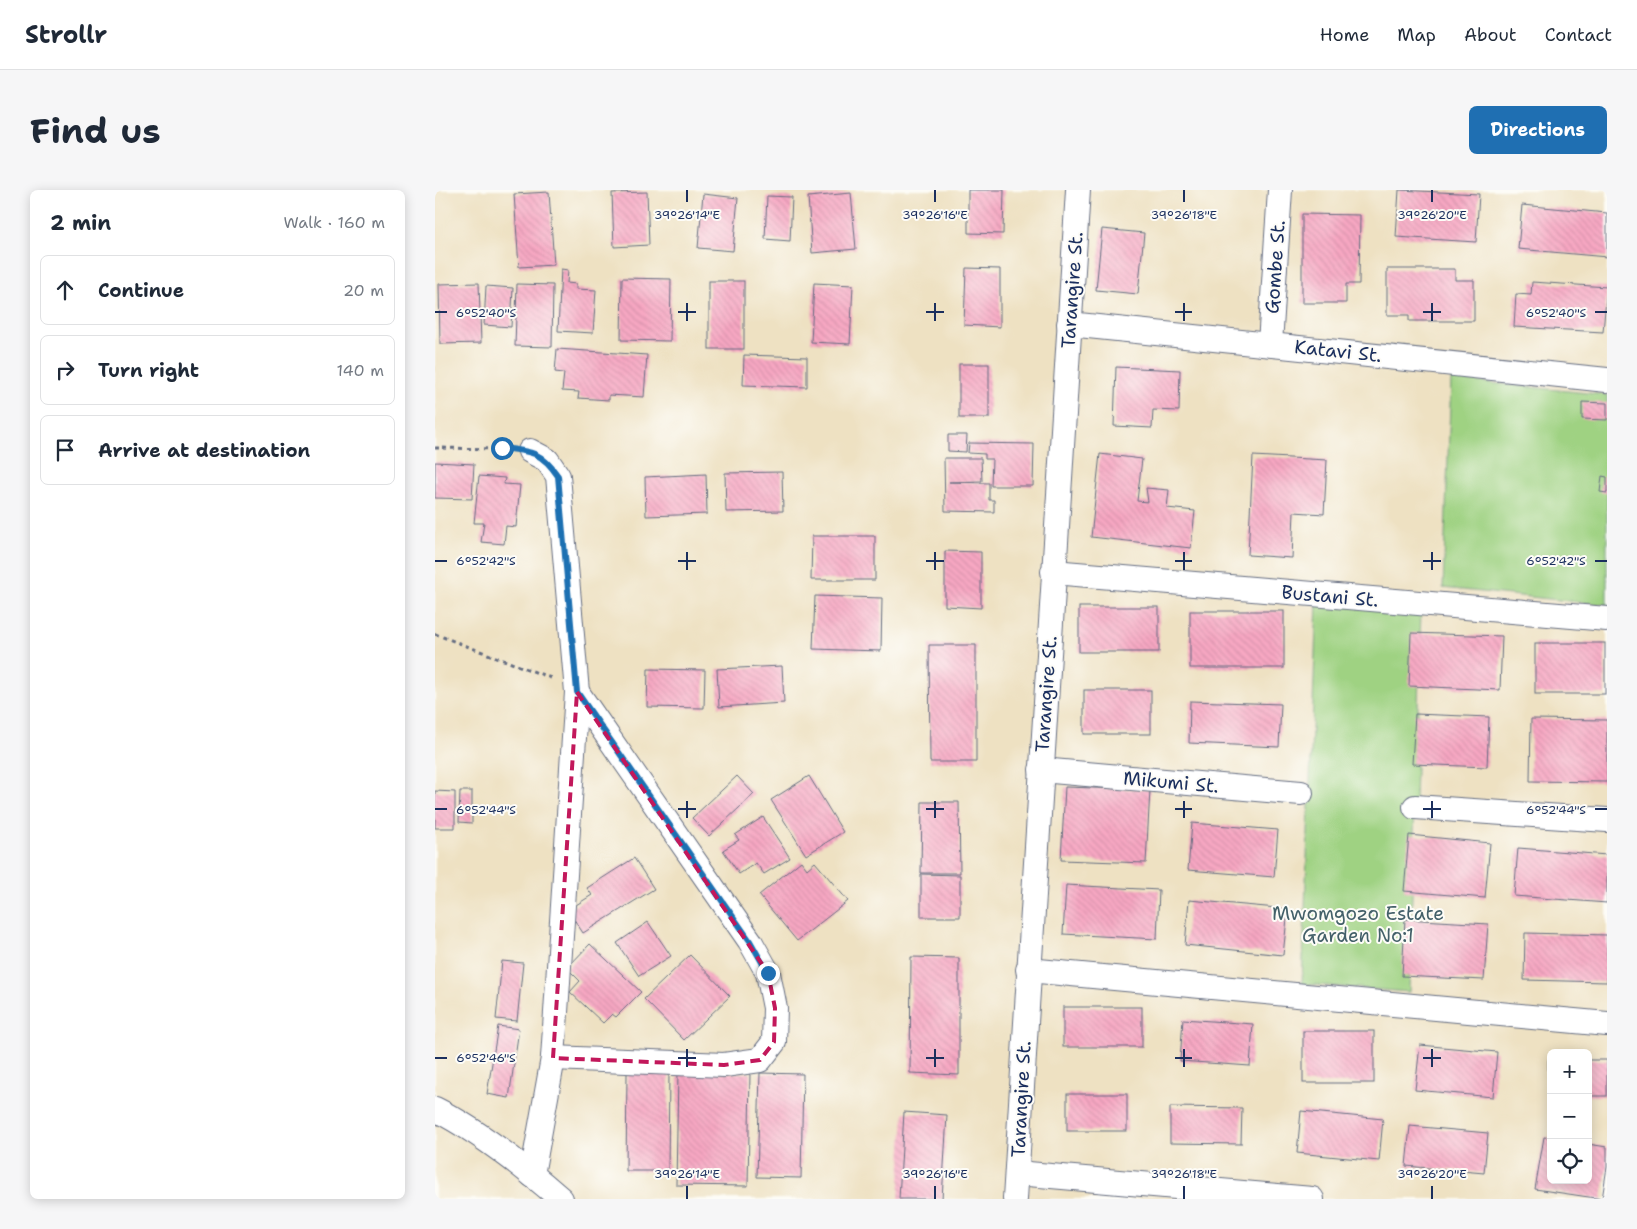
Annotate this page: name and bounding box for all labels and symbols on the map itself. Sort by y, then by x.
text: 39°26'14"E [654,207,720,223]
text: 39°26'16"E [902,207,968,223]
text: 39°26'18"E [1151,207,1217,223]
text: 39°26'20"E [1397,207,1467,223]
street label: Gombe St. [1259,219,1291,315]
street label: Tarangire St. [1055,231,1089,349]
text: 6°52'40"S [456,305,516,321]
text: 6°52'40"S [1526,305,1586,321]
street label: Katavi St. [1293,334,1383,368]
route start [491,437,514,460]
text: 6°52'42"S [456,553,516,569]
text: 6°52'42"S [1526,553,1586,569]
street label: Bustani St. [1281,579,1379,613]
street label: Tarangire St. [1029,635,1063,753]
street label: Mikumi St. [1122,765,1220,799]
text: 6°52'44"S [456,802,516,818]
text: 6°52'44"S [1526,802,1586,818]
park label: Mwomgozo Estate Garden No:1 [1272,901,1444,948]
route end [757,962,780,985]
street label: Tarangire St. [1005,1040,1037,1158]
text: 6°52'46"S [456,1050,516,1066]
text: 39°26'14"E [654,1166,720,1182]
text: 39°26'16"E [902,1166,968,1182]
text: 39°26'18"E [1151,1166,1217,1182]
text: 39°26'20"E [1397,1166,1467,1182]

